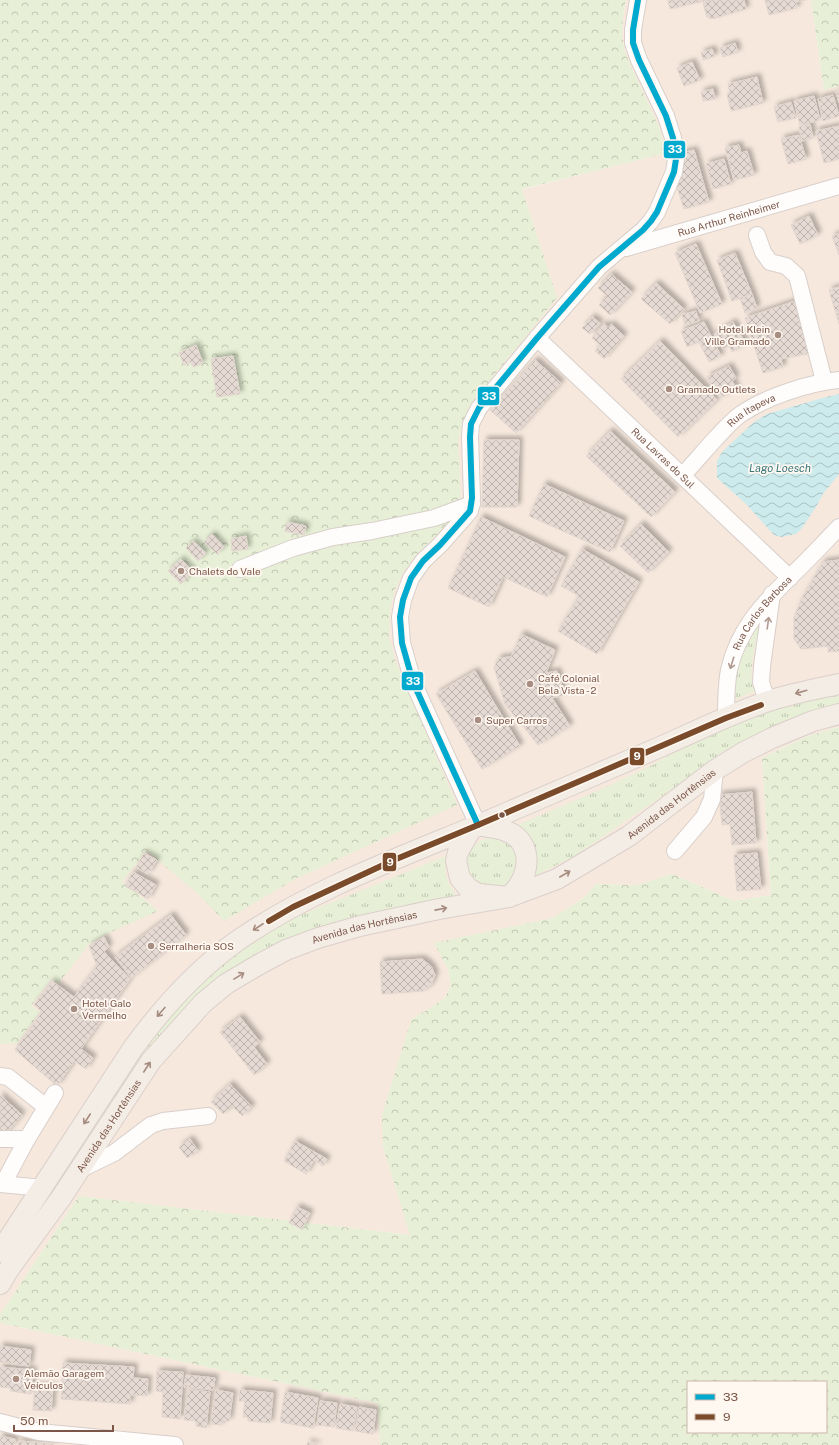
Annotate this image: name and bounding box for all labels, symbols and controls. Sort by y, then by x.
line badge: 33 [663,140,686,159]
text: 33 [668,143,682,155]
street label: Rua Arthur Reinheimer [676,197,781,239]
place label: Hotel Klein Ville Gramado [705,323,770,347]
marker: Hotel Klein Ville Gramado [773,330,783,340]
place label: Gramado Outlets [677,383,756,395]
marker: Gramado Outlets [664,384,674,394]
line badge: 33 [477,386,500,406]
text: 33 [482,390,496,402]
street label: Rua Itapeva [724,391,777,429]
street label: Rua Lavras do Sul [629,425,697,491]
water label: Lago Loesch [749,462,811,474]
place label: Chalets do Vale [189,565,261,577]
marker: Chalets do Vale [176,566,186,576]
street label: Rua Carlos Barbosa [730,573,794,652]
one-way arrow [764,617,772,630]
one-way arrow [727,657,735,669]
line badge: 33 [401,671,424,691]
place label: Café Colonial Bela Vista - 2 [538,672,600,696]
text: 33 [406,675,420,687]
marker: Café Colonial Bela Vista - 2 [525,679,535,689]
one-way arrow [795,689,808,696]
place label: Super Carros [486,714,547,726]
marker: Super Carros [473,715,483,725]
line badge: 9 [629,747,645,766]
text: 9 [633,750,641,762]
street label: Avenida das Hortênsias [624,766,718,841]
unlabelled marker [497,810,507,820]
line badge: 9 [382,852,397,872]
text: 9 [386,856,394,868]
one-way arrow [559,869,571,877]
one-way arrow [434,905,447,913]
street label: Avenida das Hortênsias [310,908,418,946]
one-way arrow [253,923,264,931]
place label: Serralheria SOS [159,940,234,952]
marker: Serralheria SOS [146,941,156,951]
one-way arrow [233,972,245,980]
place label: Hotel Galo Vermelho [82,997,132,1021]
marker: Hotel Galo Vermelho [69,1004,79,1014]
one-way arrow [156,1007,165,1017]
one-way arrow [144,1061,152,1073]
street label: Avenida das Hortênsias [74,1077,143,1174]
one-way arrow [83,1113,91,1124]
place label: Alemão Garagem Veículos [24,1367,104,1391]
marker: Alemão Garagem Veículos [11,1374,21,1384]
legend [687,1381,827,1433]
text: 33 [723,1390,738,1404]
scale bar [14,1407,113,1433]
text: 9 [723,1410,731,1424]
text: 50 m [20,1414,48,1428]

